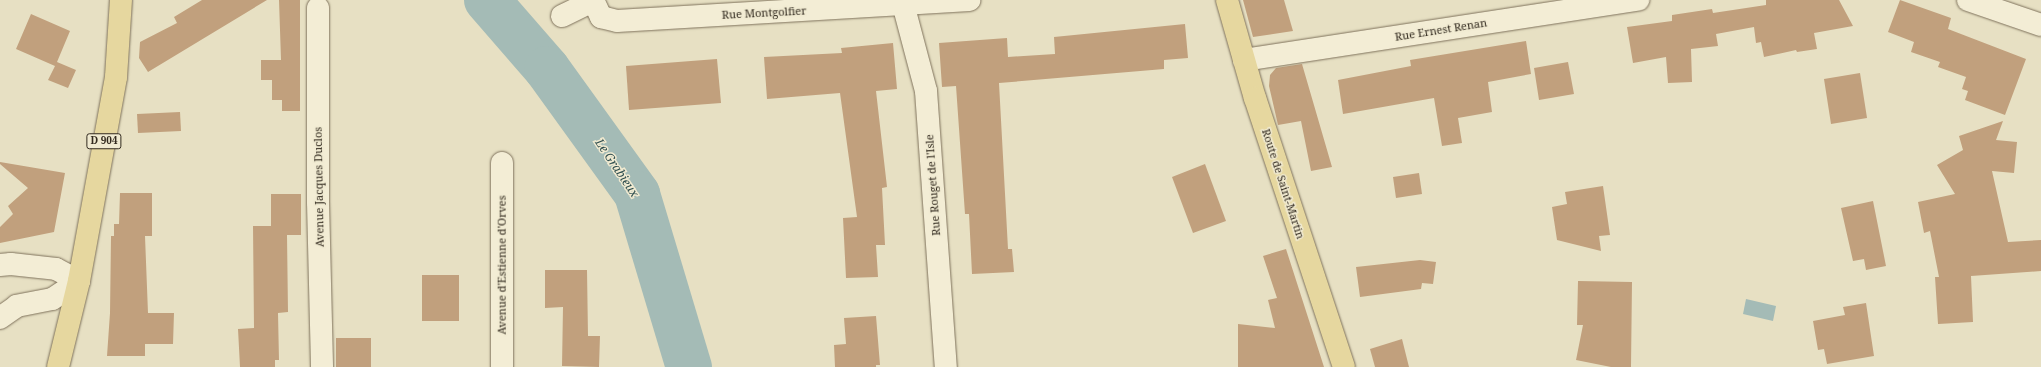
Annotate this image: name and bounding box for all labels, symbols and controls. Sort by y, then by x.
street label: Rue Montgolfier [721,4,807,22]
street label: Rue Ernest Renan [1394,16,1488,44]
street label: Avenue Jacques Duclos [311,127,327,247]
street label: Route de Saint-Martin [1259,127,1307,241]
road number: D 904 [86,133,122,149]
street label: Rue Rouget de l'Isle [923,134,943,236]
water label: Le Grabieux [592,136,642,200]
street label: Avenue d'Estienne d'Orves [495,195,509,335]

